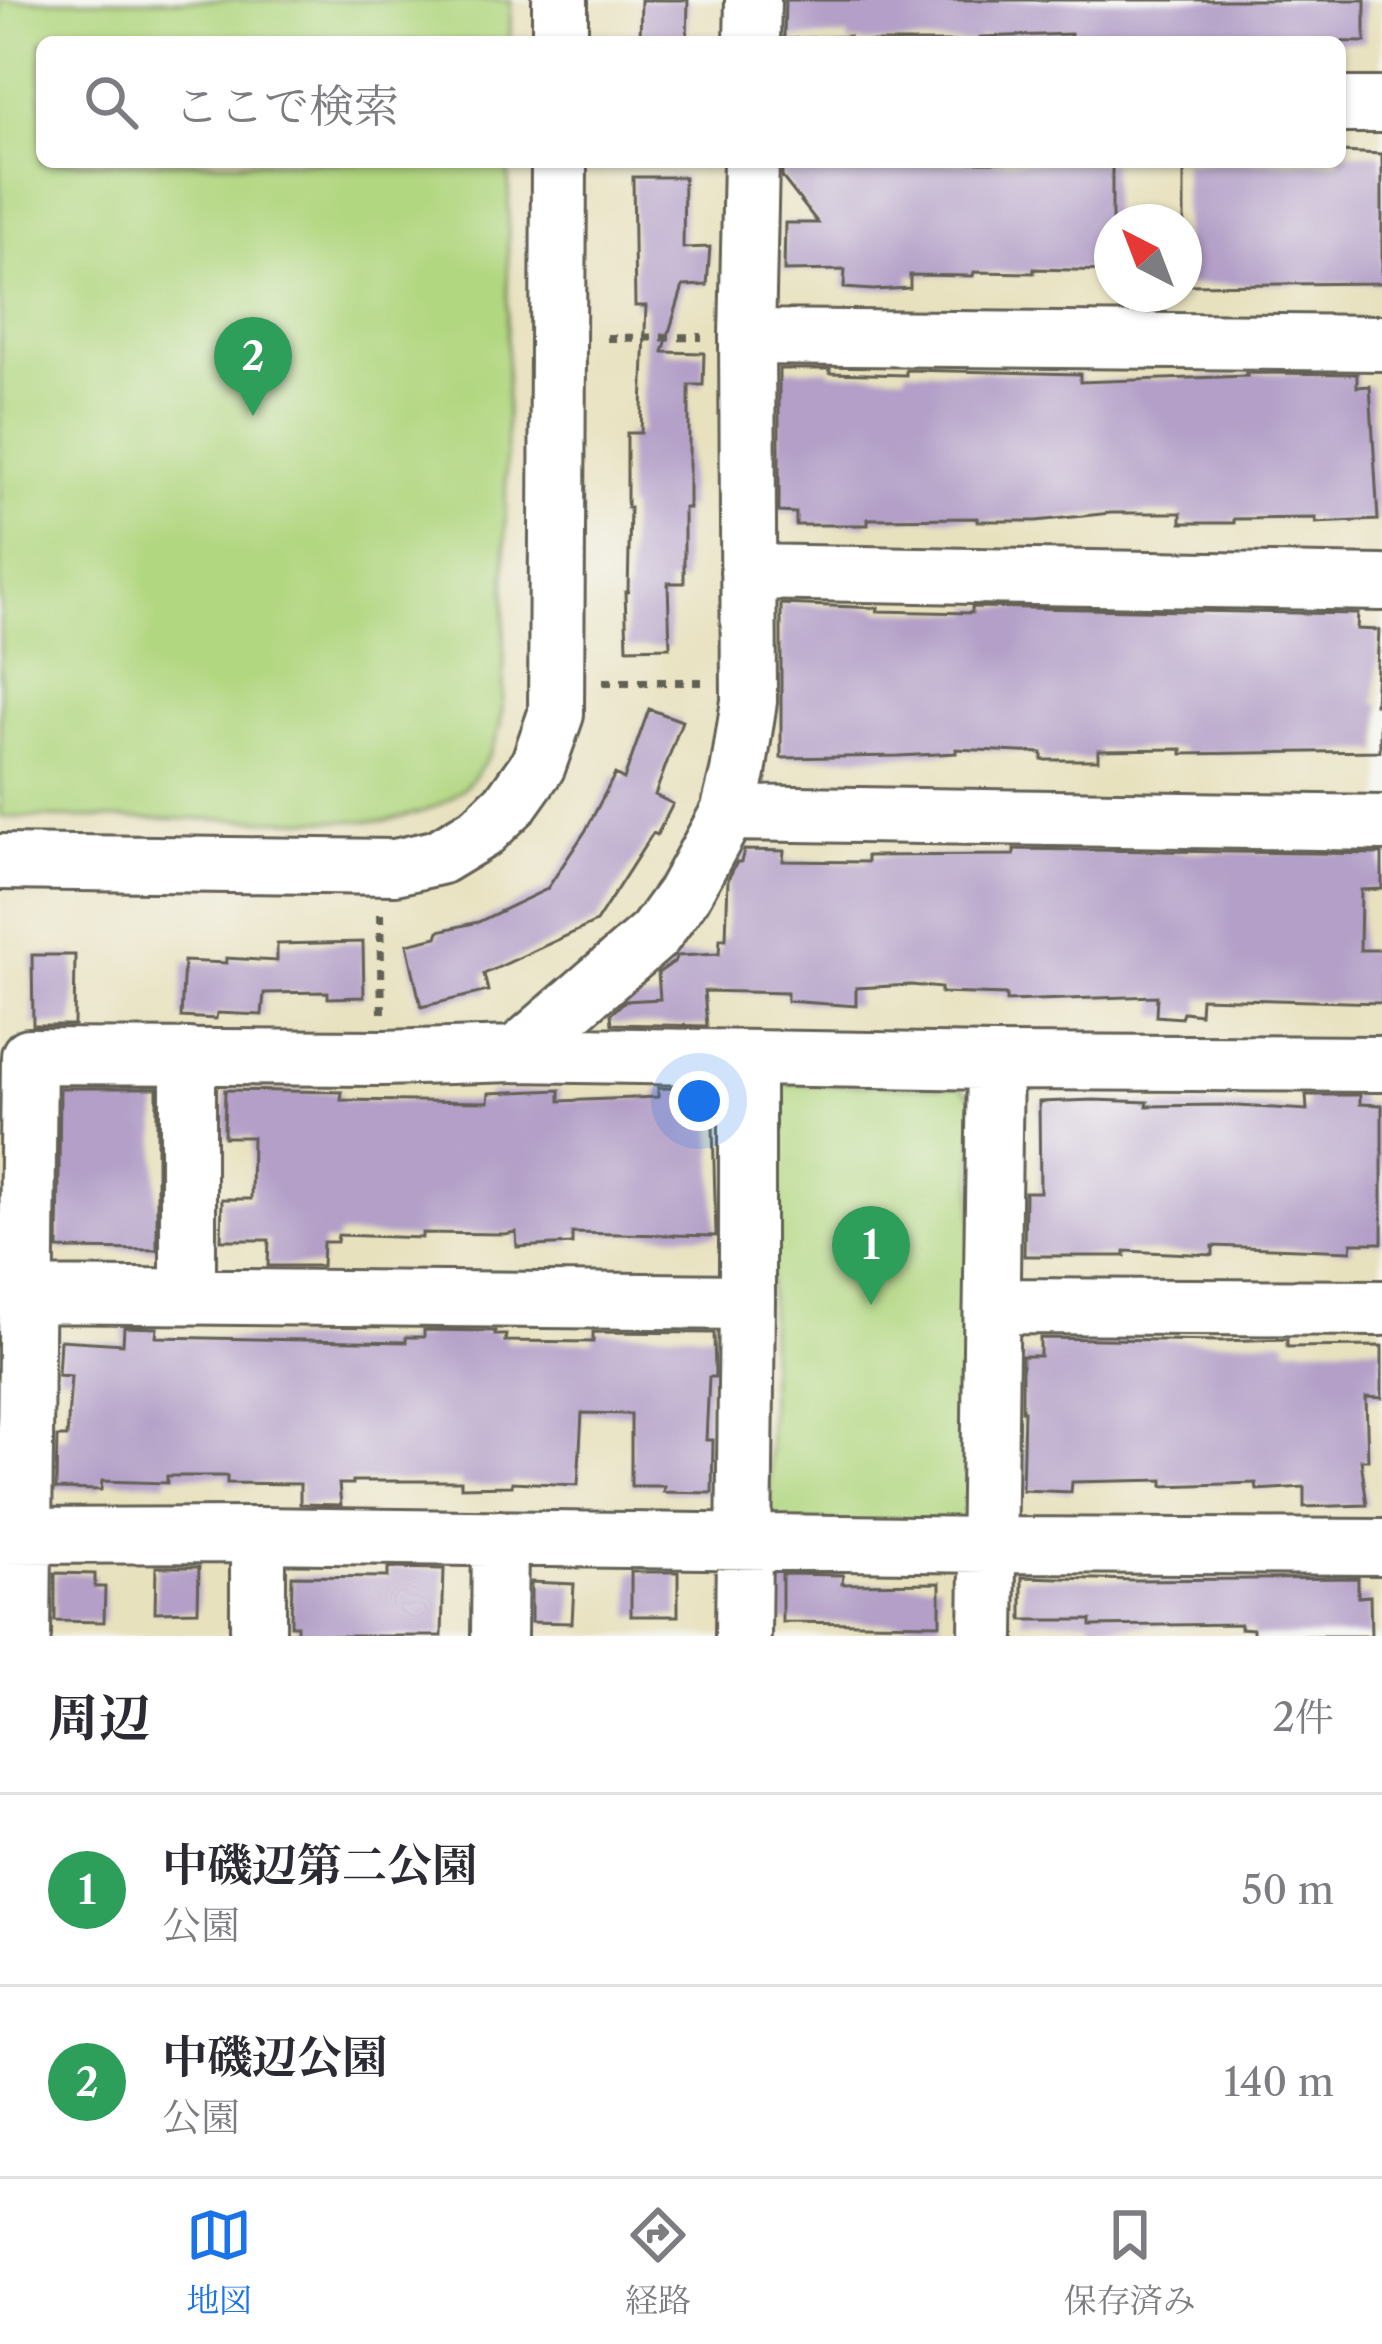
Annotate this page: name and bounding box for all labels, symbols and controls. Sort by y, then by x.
search box [36,36,1346,168]
icon: search [78,69,144,135]
text: ここで検索 [174,78,399,134]
north arrow [1094,204,1202,312]
pin: 2 [214,317,292,416]
your location [669,1071,729,1131]
pin: 1 [832,1206,910,1305]
text: 周辺 [48,1687,150,1749]
text: 2件 [1273,1693,1334,1741]
text: 中磯辺第二公園 [162,1837,477,1893]
text: 1 [78,1866,96,1914]
text: 50 m [1241,1866,1334,1914]
text: 公園 [162,1901,240,1949]
text: 中磯辺公園 [162,2029,387,2085]
text: 2 [75,2058,99,2106]
text: 140 m [1224,2058,1334,2106]
text: 公園 [162,2093,240,2141]
tab: 地図 [186,2202,252,2321]
tab: 経路 [625,2202,691,2321]
tab: 保存済み [1064,2202,1196,2321]

